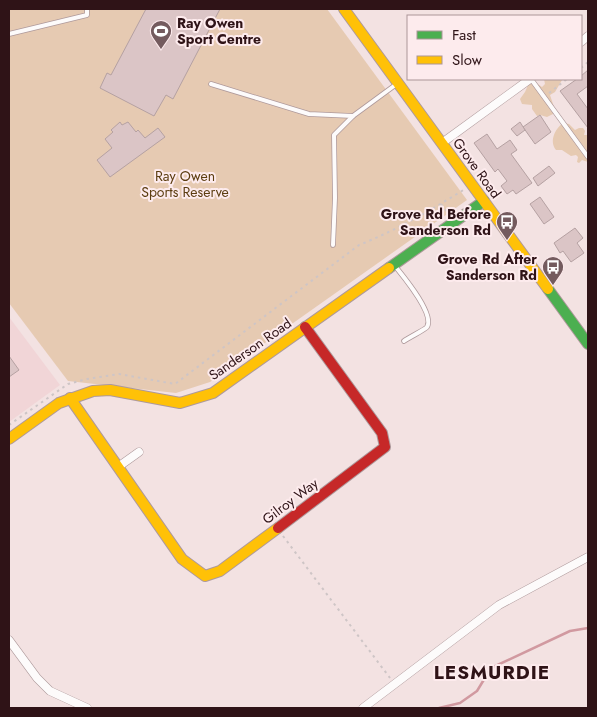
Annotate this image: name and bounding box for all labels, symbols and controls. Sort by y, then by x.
place label: Ray Owen Sport Centre [177,13,261,49]
legend [407,15,582,80]
sports icon: Ray Owen Sport Centre [149,19,173,50]
text: Fast [452,24,476,46]
text: Slow [452,49,483,71]
street label: Grove Road [448,134,506,202]
park label: Ray Owen Sports Reserve [141,166,229,202]
place label: Grove Rd Before Sanderson Rd [381,204,491,240]
bus stop icon: Grove Rd Before Sanderson Rd [495,210,519,241]
place label: Grove Rd After Sanderson Rd [437,249,537,285]
bus stop icon: Grove Rd After Sanderson Rd [541,255,565,286]
street label: Sanderson Road [205,313,295,385]
street label: Gilroy Way [258,473,323,529]
district label: LESMURDIE [434,659,550,686]

